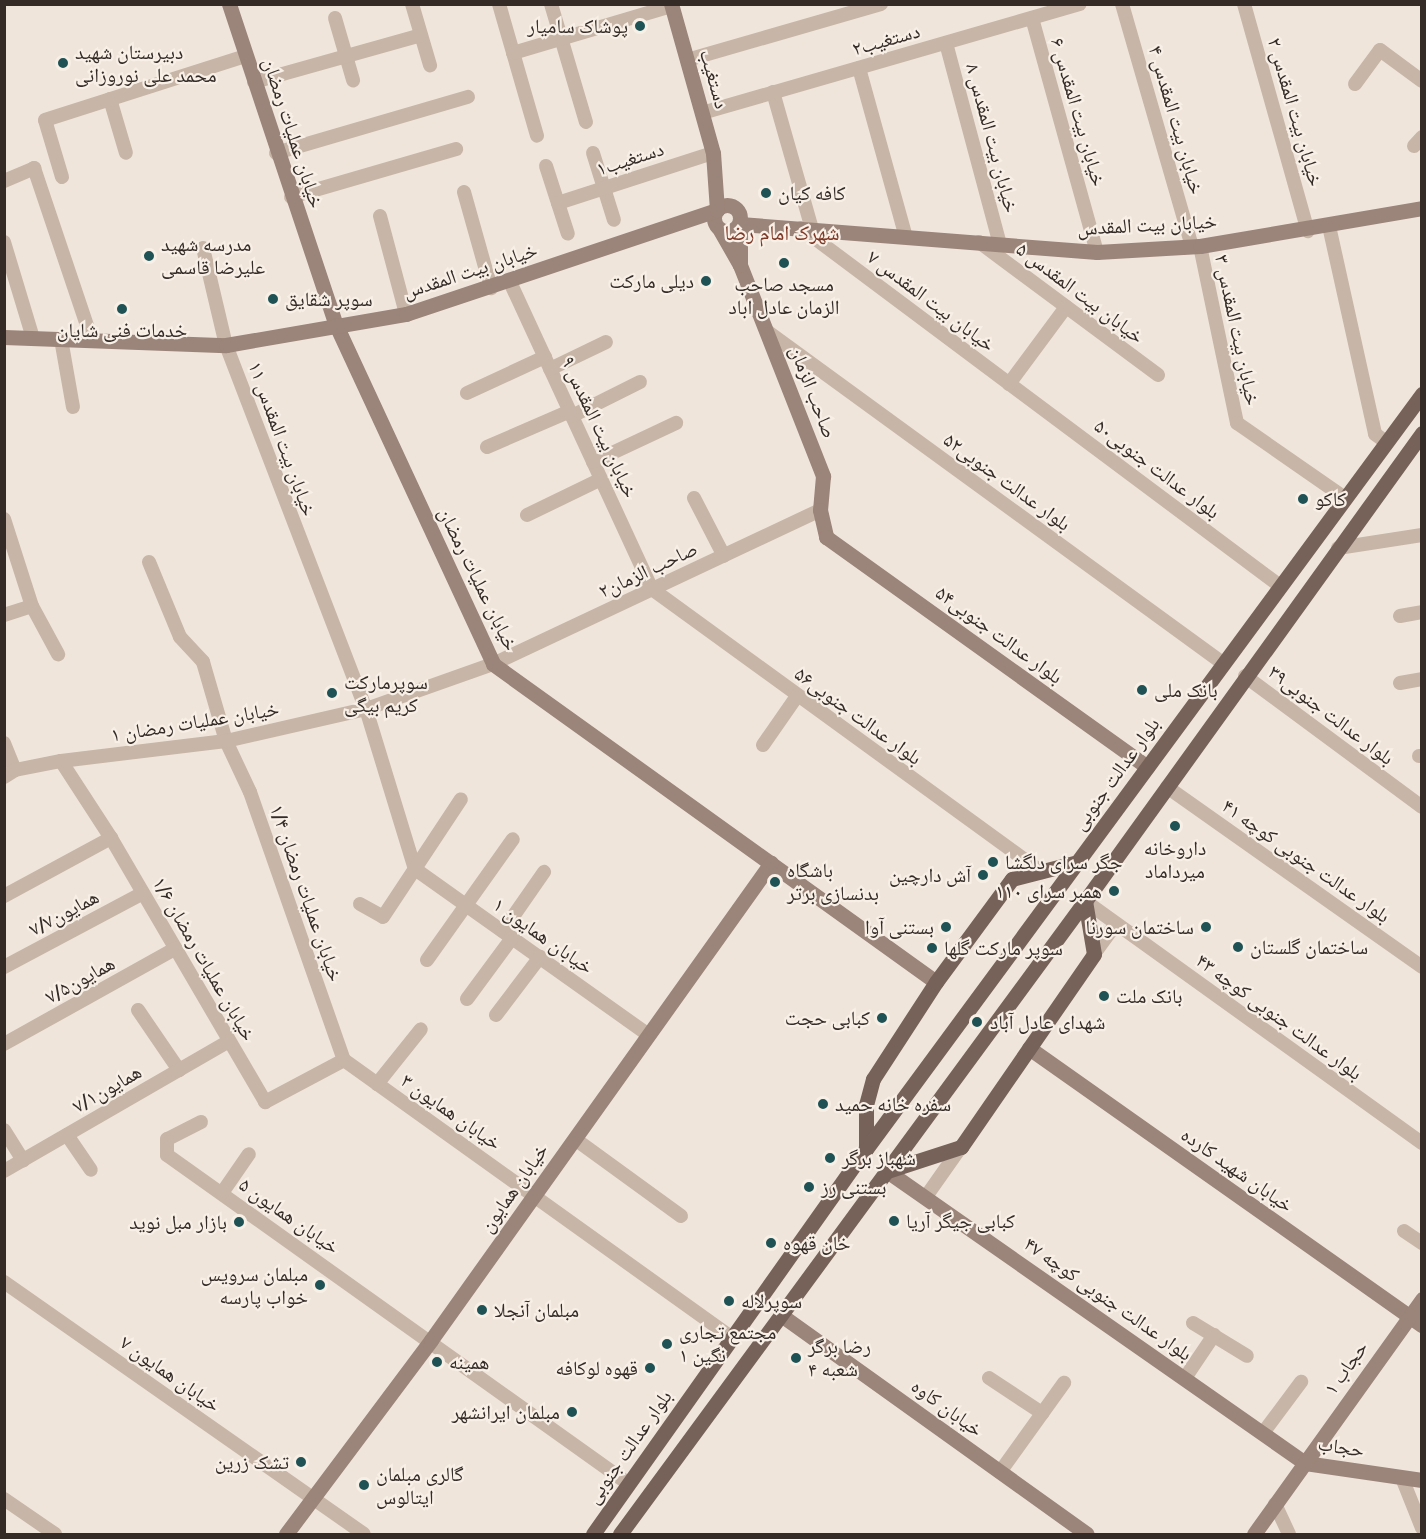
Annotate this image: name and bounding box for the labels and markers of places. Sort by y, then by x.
place label: پوشاک سامیار [527,14,628,38]
marker: پوشاک سامیار [633,19,647,33]
place label: دبیرستان شهید محمد علی نوروزانی [75,40,217,87]
marker: دبیرستان شهید محمد علی نوروزانی [56,56,70,70]
place label: کافه کیان [778,181,846,205]
marker: کافه کیان [759,186,773,200]
place label: مدرسه شهید علیرضا قاسمی [161,232,265,279]
marker: مدرسه شهید علیرضا قاسمی [142,249,156,263]
marker: مسجد صاحب الزمان عادل اباد [777,256,791,270]
place label: دیلی مارکت [609,269,694,293]
place label: مسجد صاحب الزمان عادل اباد [729,272,839,319]
marker: دیلی مارکت [699,274,713,288]
place label: سوپر شقایق [285,287,373,311]
marker: سوپر شقایق [266,292,280,306]
marker: خدمات فنی شایان [115,302,129,316]
place label: خدمات فنی شایان [57,318,187,342]
place label: کاکو [1315,487,1346,511]
marker: کاکو [1296,492,1310,506]
place label: سوپرمارکت کریم بیگی [344,670,428,717]
place label: بانک ملی [1154,678,1218,702]
marker: بانک ملی [1135,683,1149,697]
marker: سوپرمارکت کریم بیگی [325,686,339,700]
marker: داروخانه میرداماد [1168,819,1182,833]
place label: داروخانه میرداماد [1144,836,1206,883]
place label: جگر سرای دلگشا [1005,850,1122,874]
marker: جگر سرای دلگشا [986,855,1000,869]
place label: باشگاه بدنسازی برتر [787,858,879,905]
place label: آش دارچین [889,863,971,887]
marker: آش دارچین [976,868,990,882]
marker: باشگاه بدنسازی برتر [768,875,782,889]
place label: همبر سرای ۱۱۰ [995,879,1102,903]
marker: همبر سرای ۱۱۰ [1107,884,1121,898]
place label: بستنی آوا [865,915,934,939]
place label: ساختمان سورنا [1086,915,1194,939]
marker: بستنی آوا [939,920,953,934]
marker: ساختمان سورنا [1199,920,1213,934]
place label: ساختمان گلستان [1250,935,1368,959]
place label: سوپر مارکت گلها [944,936,1063,960]
marker: ساختمان گلستان [1231,940,1245,954]
marker: سوپر مارکت گلها [925,941,939,955]
place label: بانک ملت [1116,984,1182,1008]
marker: بانک ملت [1097,989,1111,1003]
place label: کبابی حجت [785,1006,870,1030]
place label: شهدای عادل آباد [990,1010,1105,1034]
marker: کبابی حجت [875,1011,889,1025]
marker: شهدای عادل آباد [968,1013,986,1031]
place label: سفره خانه حمید [835,1092,951,1116]
marker: سفره خانه حمید [816,1097,830,1111]
place label: شهباز برگر [842,1146,916,1170]
marker: شهباز برگر [823,1151,837,1165]
place label: بستنی رز [821,1175,886,1199]
marker: بستنی رز [802,1180,816,1194]
place label: کبابی جیگر آریا [906,1209,1015,1233]
place label: بازار مبل نوید [129,1210,227,1234]
marker: کبابی جیگر آریا [887,1214,901,1228]
marker: بازار مبل نوید [232,1215,246,1229]
place label: خان قهوه [783,1231,851,1255]
marker: خان قهوه [764,1236,778,1250]
place label: مبلمان سرویس خواب پارسه [201,1262,308,1309]
marker: مبلمان سرویس خواب پارسه [313,1278,327,1292]
place label: سوپرلاله [741,1289,802,1313]
marker: سوپرلاله [722,1294,736,1308]
place label: مبلمان آنجلا [494,1298,579,1322]
marker: مبلمان آنجلا [475,1303,489,1317]
place label: مجتمع تجاری نگین ۱ [679,1320,776,1367]
place label: رضا برگر شعبه ۴ [808,1334,871,1381]
marker: مجتمع تجاری نگین ۱ [660,1337,674,1351]
place label: همینه [449,1350,489,1374]
marker: رضا برگر شعبه ۴ [789,1351,803,1365]
marker: همینه [430,1355,444,1369]
place label: قهوه لوکافه [556,1356,638,1380]
marker: قهوه لوکافه [643,1361,657,1375]
place label: مبلمان ایرانشهر [452,1400,560,1424]
marker: مبلمان ایرانشهر [565,1405,579,1419]
place label: تشک زرین [215,1450,289,1474]
marker: تشک زرین [294,1455,308,1469]
place label: گالری مبلمان ایتالوس [376,1462,463,1509]
marker: گالری مبلمان ایتالوس [357,1478,371,1492]

